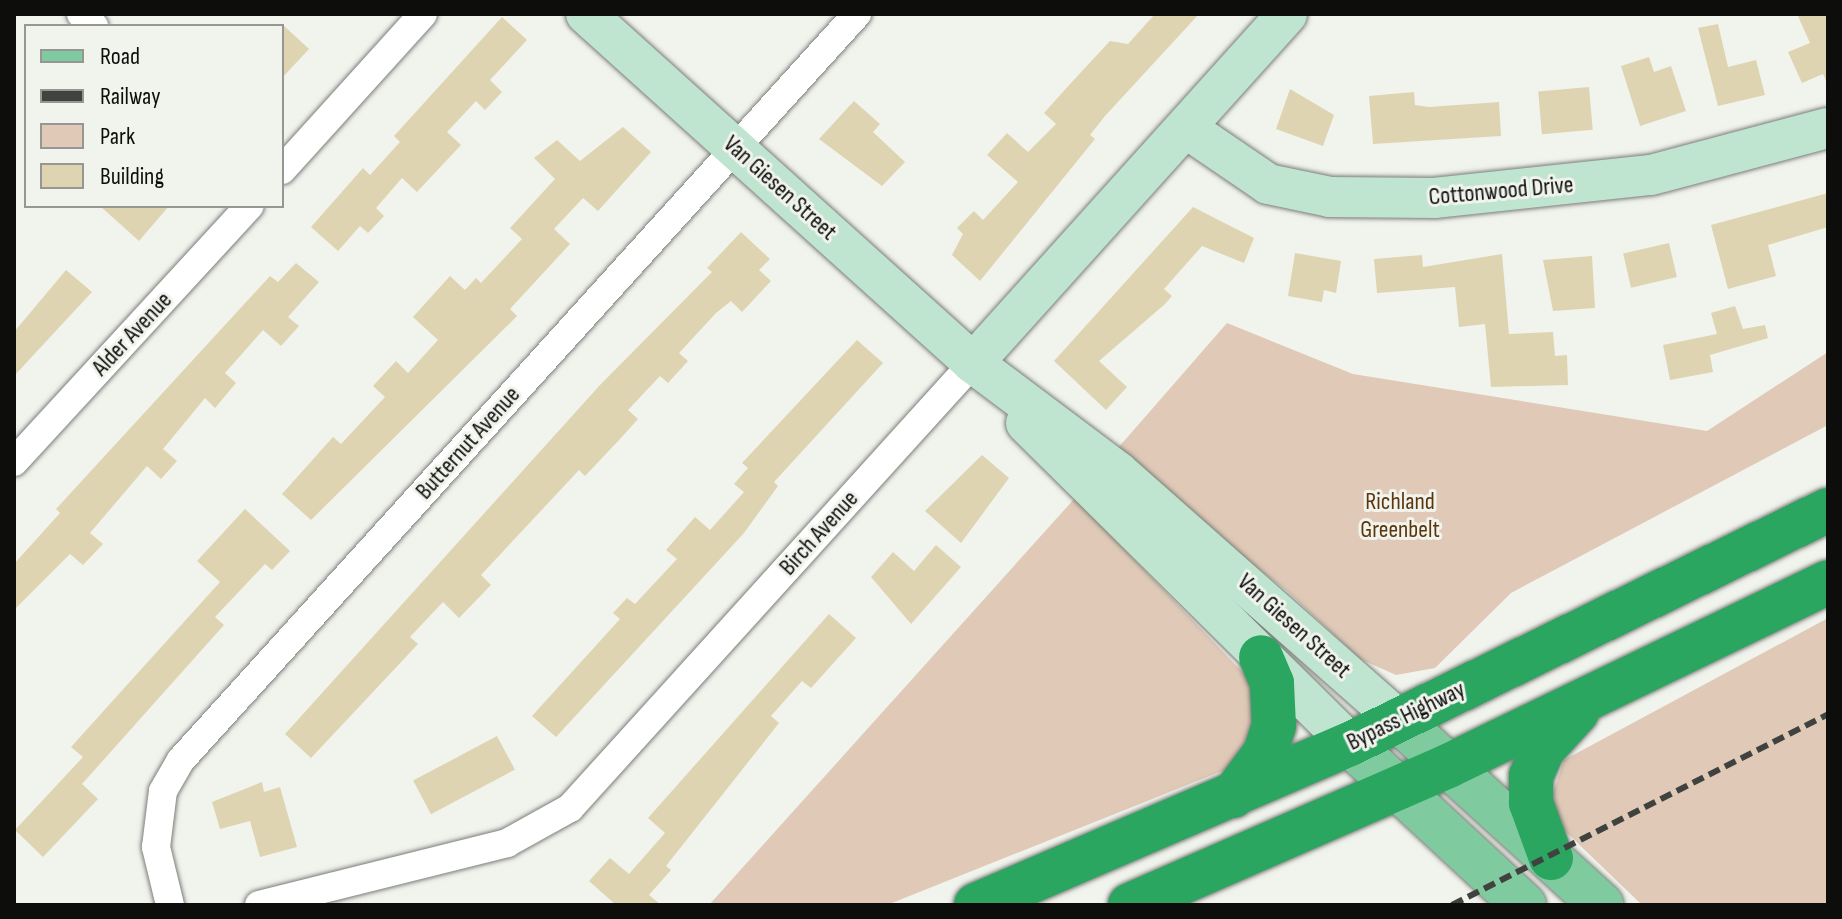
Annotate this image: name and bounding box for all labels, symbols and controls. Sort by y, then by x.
legend [24,24,284,208]
text: Road [100,42,140,71]
text: Railway [100,82,160,111]
text: Park [100,122,135,151]
street label: Van Giesen Street [717,130,843,246]
text: Building [100,162,164,191]
street label: Cottonwood Drive [1427,170,1575,212]
street label: Alder Avenue [86,286,178,382]
street label: Butternut Avenue [410,381,526,505]
street label: Birch Avenue [773,485,865,581]
park label: Richland Greenbelt [1360,488,1440,544]
street label: Van Giesen Street [1231,568,1357,684]
street label: Bypass Highway [1342,675,1470,757]

